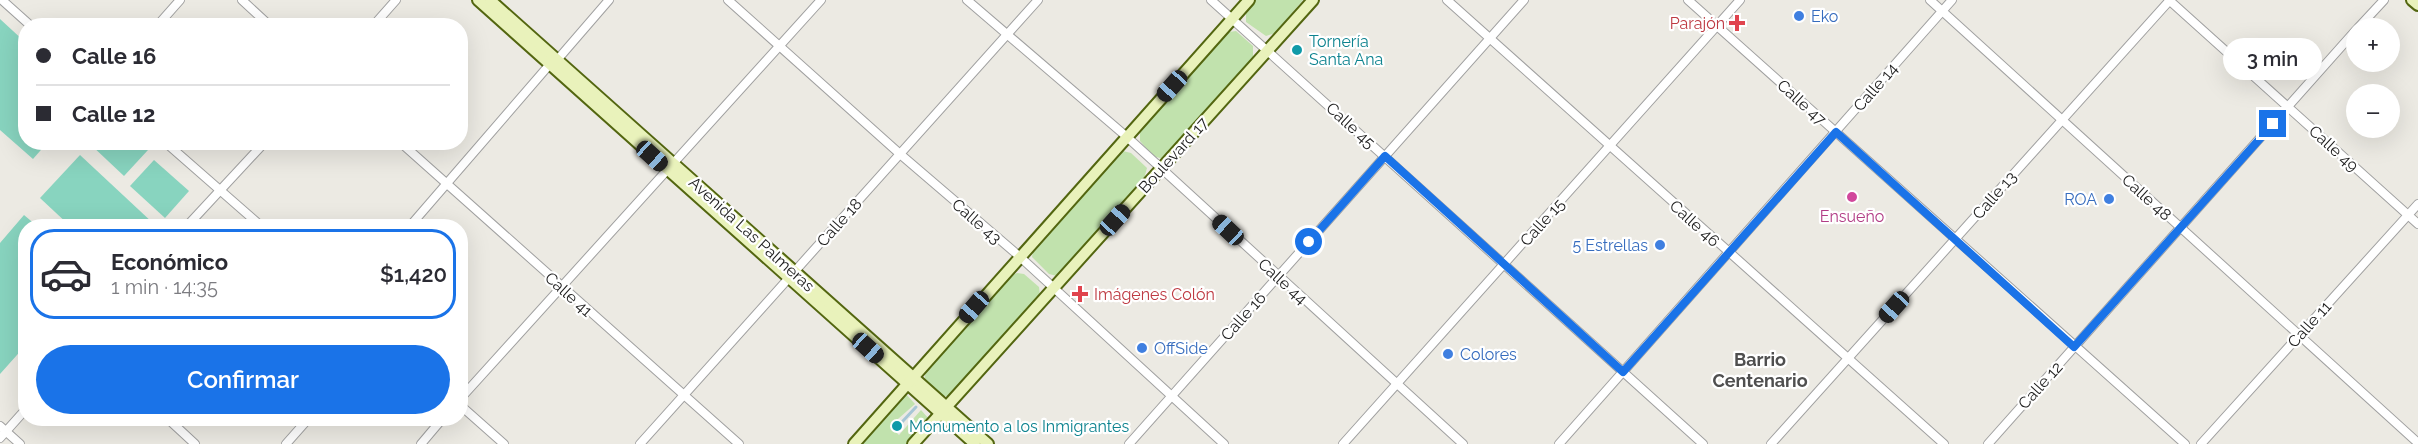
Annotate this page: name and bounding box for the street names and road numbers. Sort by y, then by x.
street label: Calle 14 [1849,59,1902,115]
street label: Calle 47 [1773,76,1830,129]
street label: Calle 45 [1322,98,1379,152]
street label: Boulevard 17 [1135,113,1213,197]
street label: Calle 49 [2305,121,2362,176]
street label: Calle 13 [1968,167,2020,223]
street label: Calle 48 [2118,170,2175,225]
street label: Avenida Las Palmeras [685,173,819,296]
street label: Calle 18 [813,194,866,250]
street label: Calle 15 [1516,194,1569,250]
street label: Calle 43 [948,195,1005,248]
street label: Calle 46 [1666,196,1723,251]
street label: Calle 44 [1254,254,1311,308]
street label: Calle 41 [541,268,596,321]
street label: Calle 16 [1217,288,1270,344]
street label: Calle 11 [2284,297,2335,351]
street label: Calle 12 [2014,358,2067,413]

